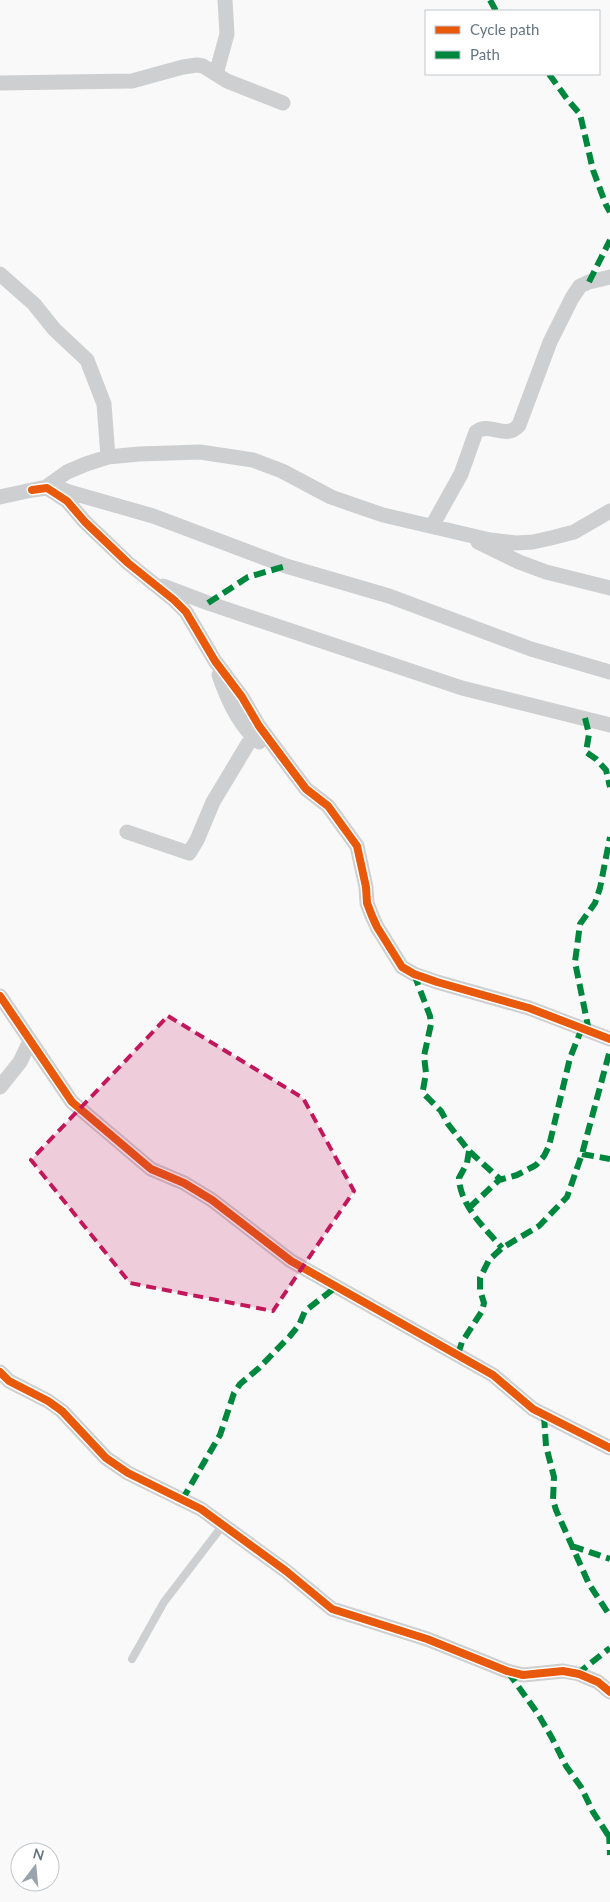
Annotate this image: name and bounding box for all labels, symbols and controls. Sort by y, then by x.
legend [425,10,600,75]
text: Cycle path [470,20,539,38]
text: Path [470,45,500,63]
north arrow [10,1842,60,1892]
text: N [31,1844,46,1864]

